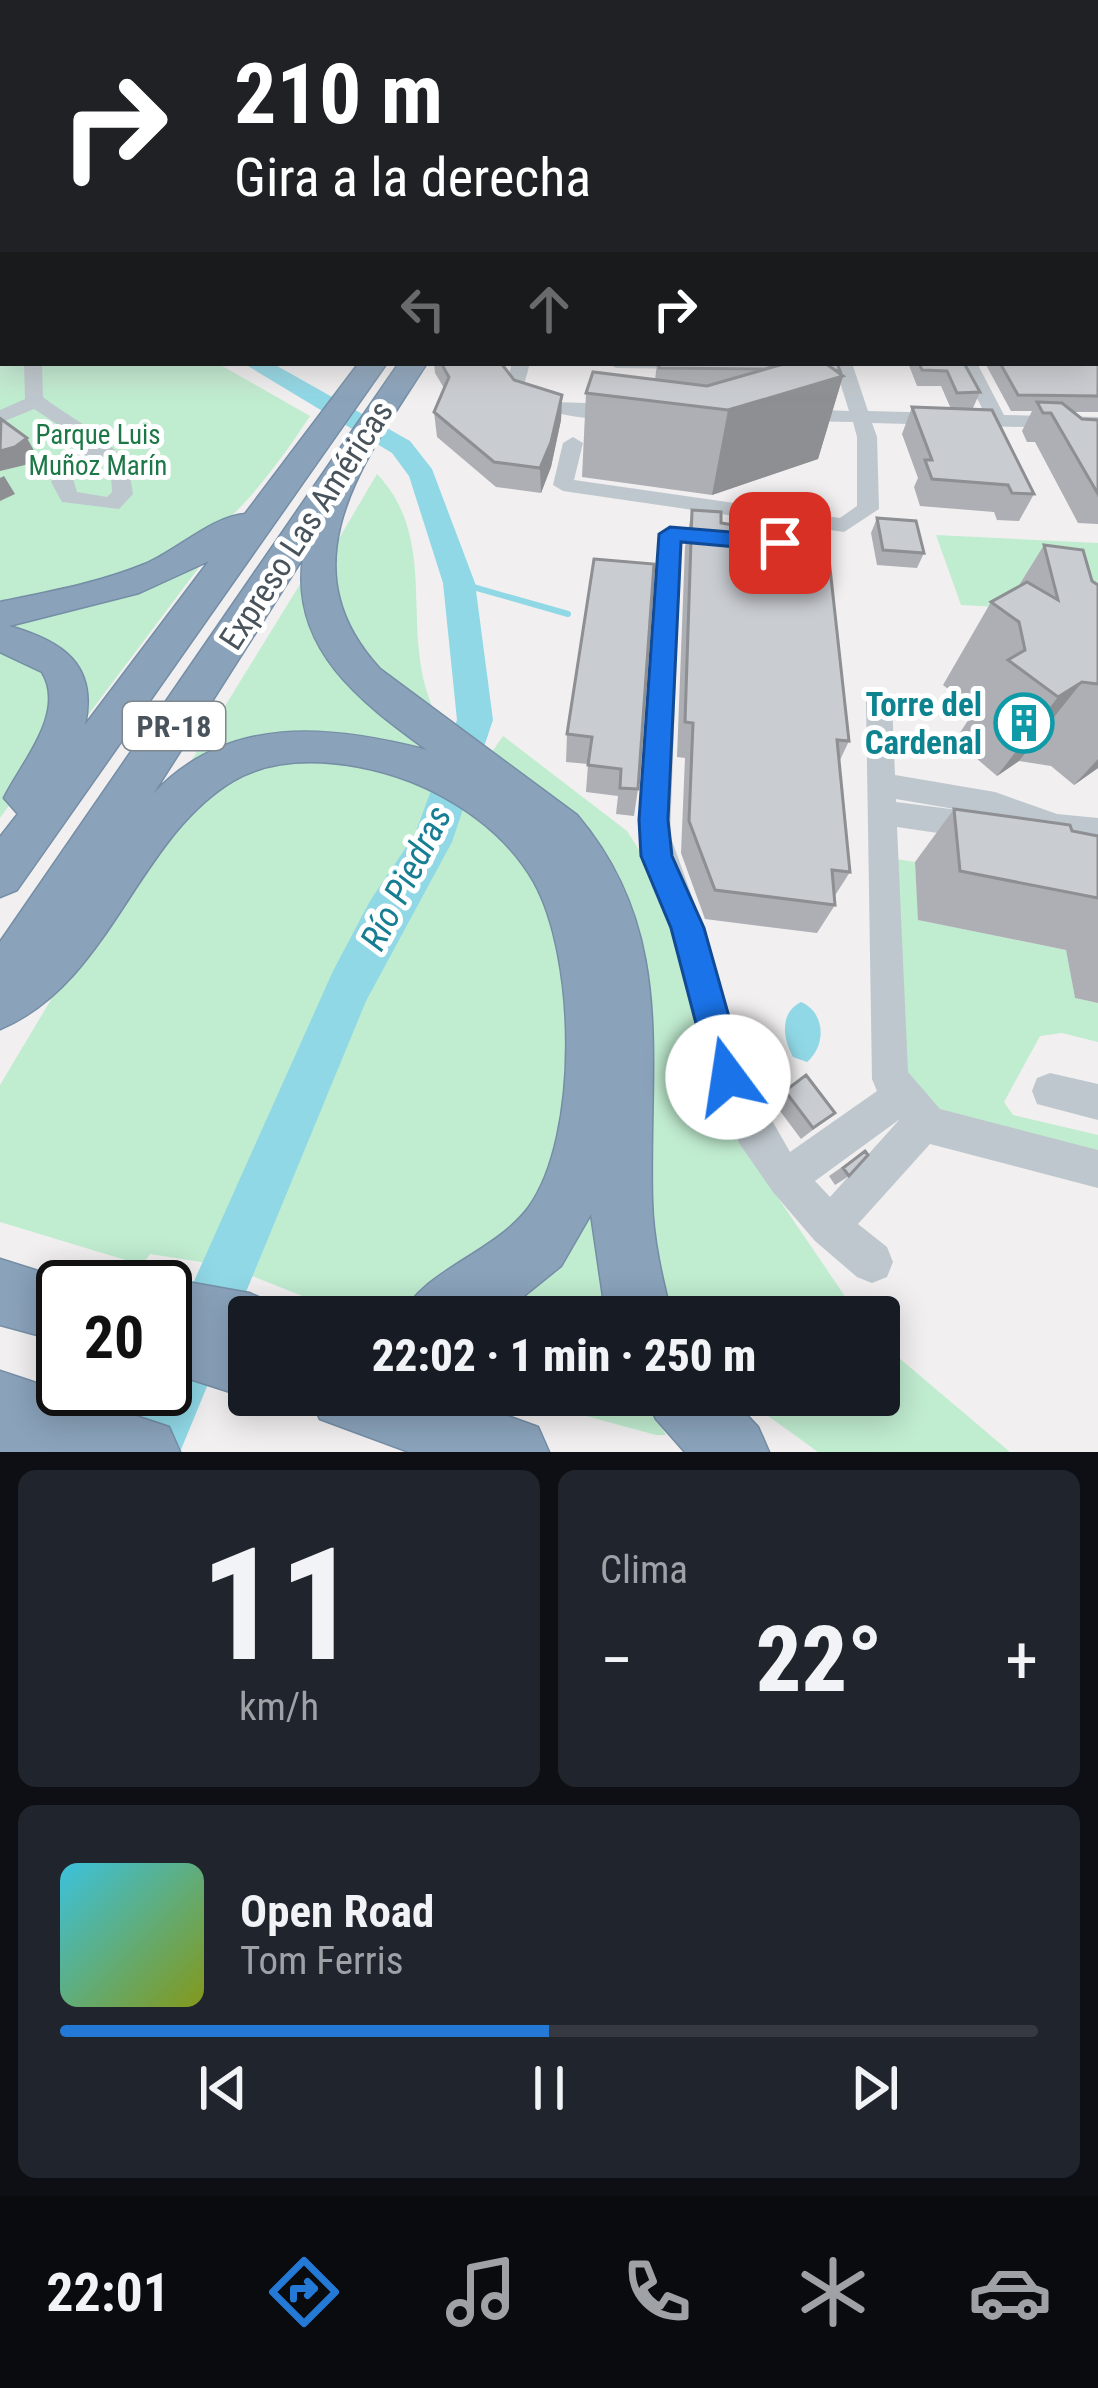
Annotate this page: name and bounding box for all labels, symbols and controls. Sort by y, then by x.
text: 210 m [234,45,443,144]
icon: right [36,48,192,204]
text: Gira a la derecha [234,146,591,209]
icon: left [390,276,456,342]
icon: ahead [516,276,582,342]
icon: right [642,276,708,342]
street label: Expreso Las Américas [211,393,401,657]
park label: Parque Luis Muñoz Marín [29,419,167,482]
pin [729,492,831,594]
icon: arrive [747,510,813,576]
place label: Torre del Cardenal [865,685,982,762]
building icon: Torre del Cardenal [993,692,1055,754]
road number: PR-18 [123,702,225,750]
water label: Río Piedras [352,799,460,957]
position arrow [665,1014,791,1140]
speed limit sign: 20 [36,1260,192,1416]
text: 22:02 · 1 min · 250 m [372,1329,756,1382]
text: 11 [200,1514,358,1697]
text: Clima [600,1547,688,1593]
text: 22° [756,1608,883,1713]
text: − [600,1622,633,1699]
text: + [1005,1622,1038,1699]
text: km/h [239,1684,319,1730]
text: Open Road [240,1885,434,1938]
text: Tom Ferris [240,1938,403,1984]
icon: previous [190,2055,256,2121]
icon: pause [516,2055,582,2121]
icon: next [842,2055,908,2121]
icon: directions [262,2250,346,2334]
icon: music [439,2250,523,2334]
icon: phone [615,2250,699,2334]
icon: climate [791,2250,875,2334]
icon: car [968,2250,1052,2334]
text: 22:01 [46,2261,170,2324]

